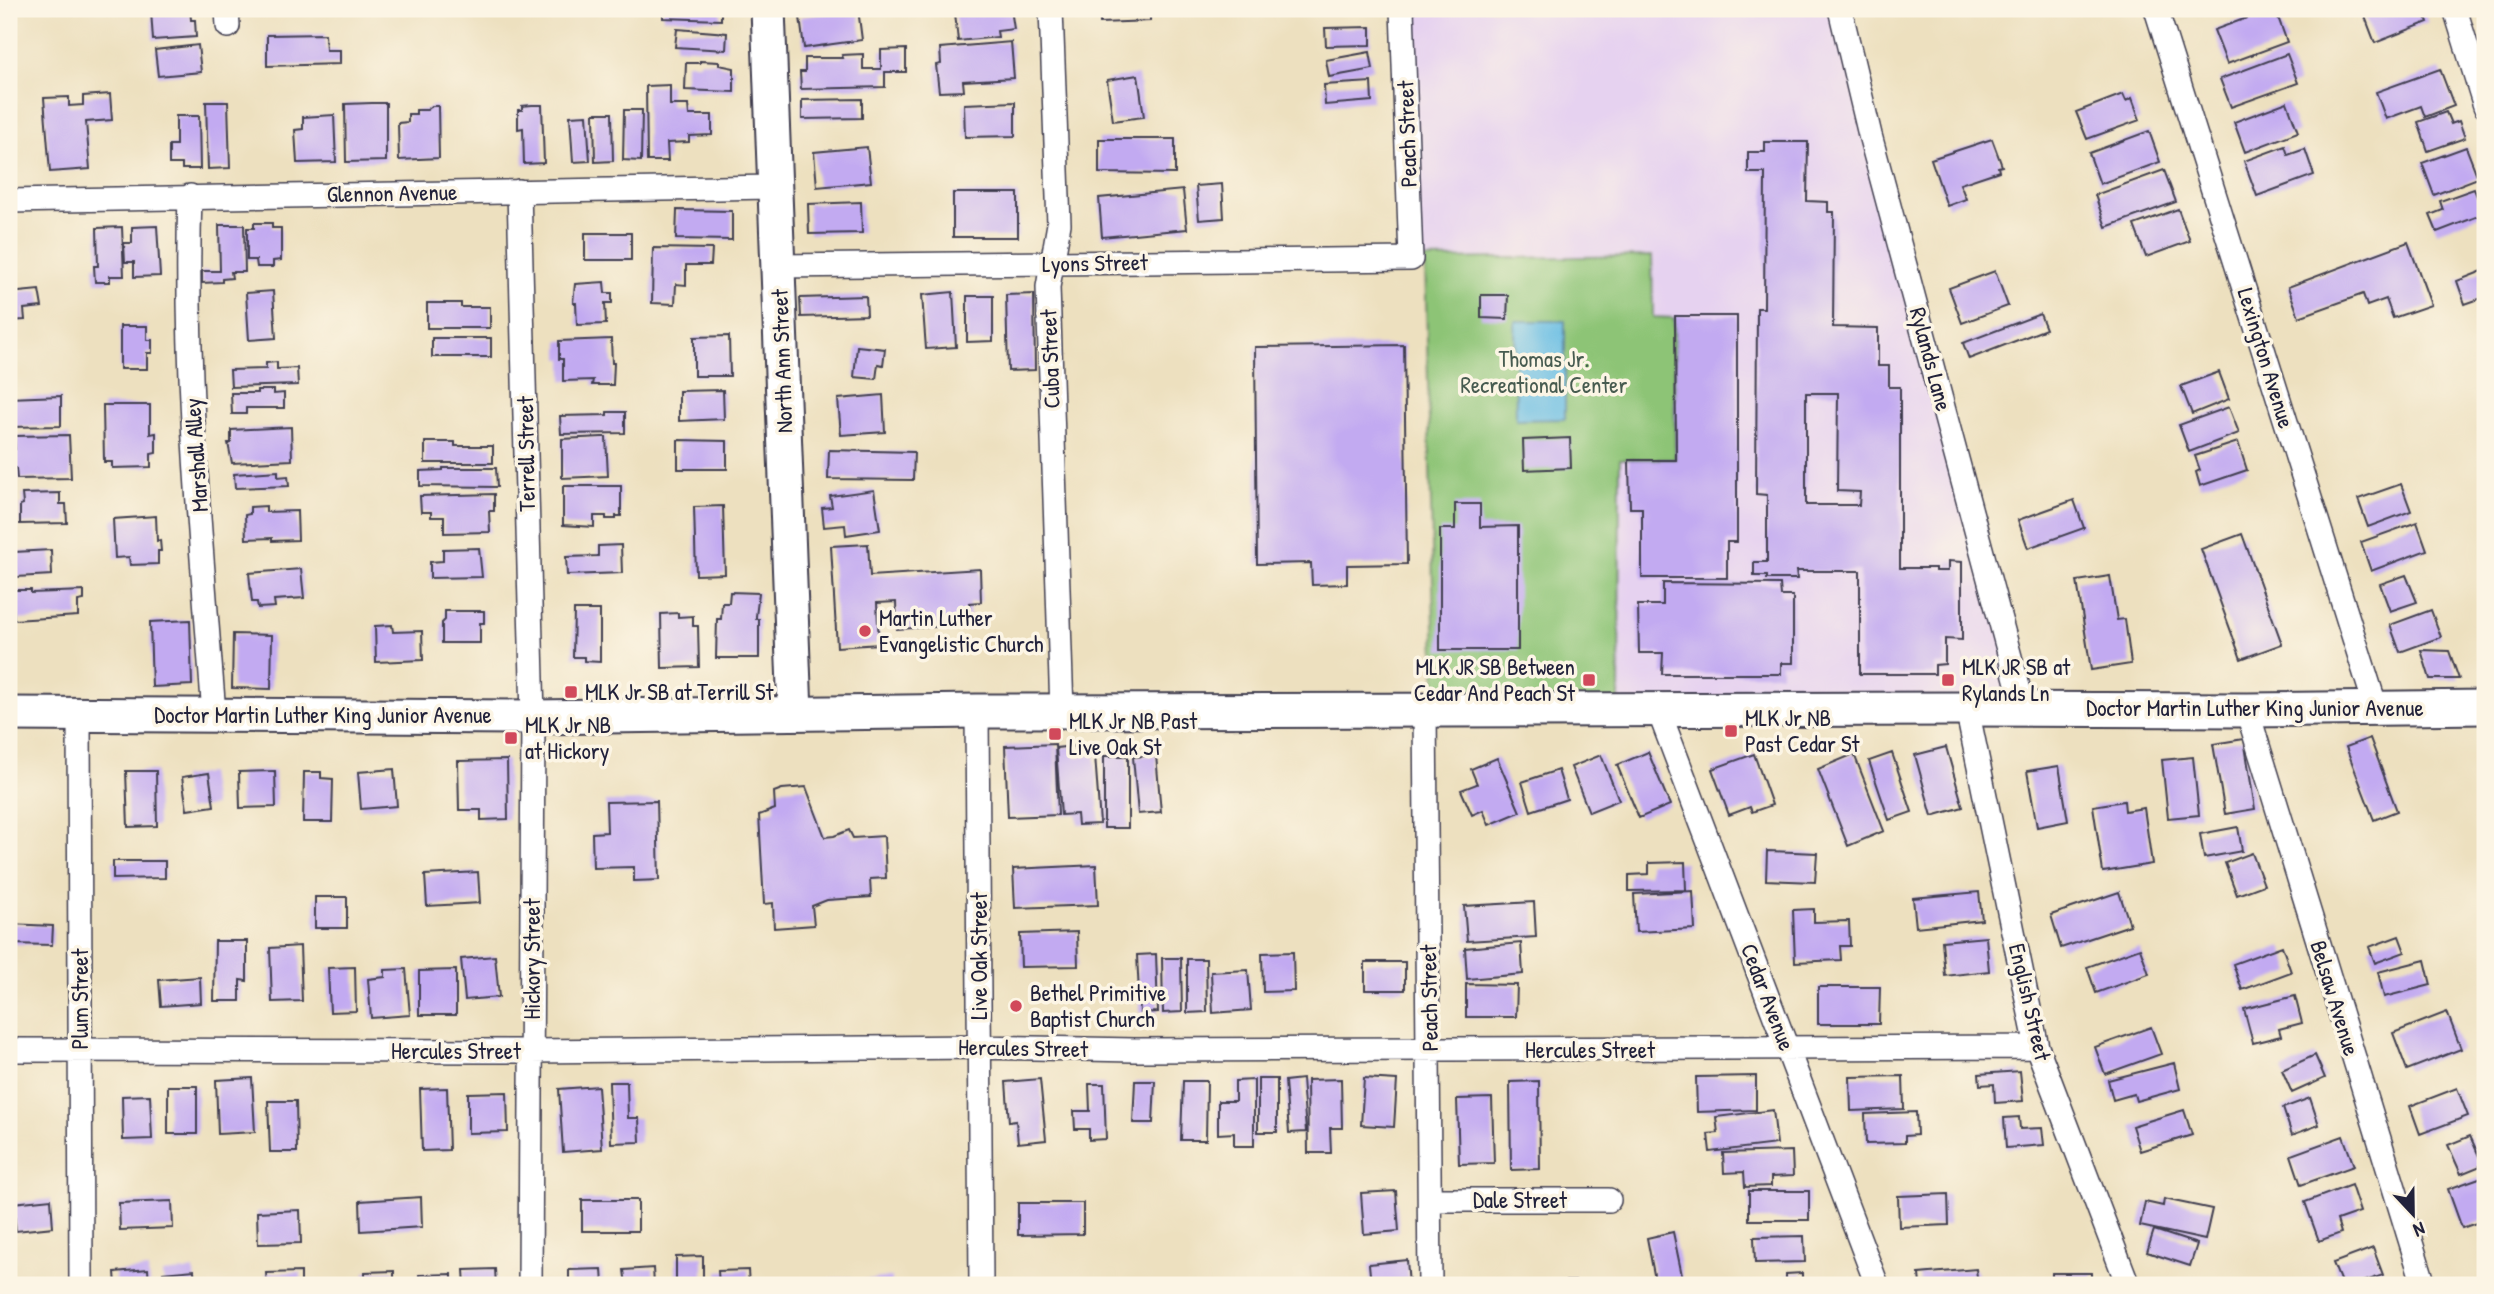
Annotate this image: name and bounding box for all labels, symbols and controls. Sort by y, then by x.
street label: Peach Street [1389,79,1424,188]
street label: Glennon Avenue [327,176,457,209]
street label: Lyons Street [1042,246,1149,279]
street label: Lexington Avenue [2230,284,2302,432]
street label: North Ann Street [763,287,800,434]
street label: Rylands Lane [1903,304,1960,414]
street label: Cuba Street [1032,308,1067,409]
park label: Thomas Jr. Recreational Center [1461,343,1628,400]
street label: Terrell Street [509,395,542,512]
street label: Marshall Alley [176,397,215,513]
place label: Martin Luther Evangelistic Church [879,602,1044,659]
marker: Martin Luther Evangelistic Church [857,623,873,639]
place label: MLK JR SB Between Cedar And Peach St [1414,651,1576,708]
place label: MLK JR SB at Rylands Ln [1962,651,2071,708]
marker: MLK JR SB Between Cedar And Peach St [1581,672,1597,688]
marker: MLK JR SB at Rylands Ln [1940,672,1956,688]
place label: MLK Jr SB at Terrill St [585,676,774,707]
marker: MLK Jr SB at Terrill St [563,684,579,700]
street label: Doctor Martin Luther King Junior Avenue [2086,692,2424,723]
street label: Doctor Martin Luther King Junior Avenue [154,699,492,730]
place label: MLK Jr NB Past Cedar St [1745,702,1861,759]
place label: MLK Jr NB Past Live Oak St [1069,705,1198,762]
place label: MLK Jr NB at Hickory [525,709,611,766]
marker: MLK Jr NB Past Cedar St [1723,723,1739,739]
marker: MLK Jr NB Past Live Oak St [1047,726,1063,742]
marker: MLK Jr NB at Hickory [503,730,519,746]
street label: Live Oak Street [963,891,994,1020]
street label: Hickory Street [516,897,547,1020]
street label: Belsaw Avenue [2303,936,2368,1059]
street label: Cedar Avenue [1734,939,1803,1055]
street label: English Street [2002,940,2059,1065]
street label: Peach Street [1412,943,1445,1052]
street label: Plum Street [64,947,95,1049]
place label: Bethel Primitive Baptist Church [1030,977,1166,1034]
marker: Bethel Primitive Baptist Church [1008,998,1024,1014]
street label: Hercules Street [958,1031,1089,1064]
street label: Hercules Street [1525,1034,1656,1065]
street label: Hercules Street [391,1035,522,1066]
north arrow [2378,1178,2448,1248]
street label: Dale Street [1473,1184,1568,1215]
text: N [2410,1216,2429,1244]

